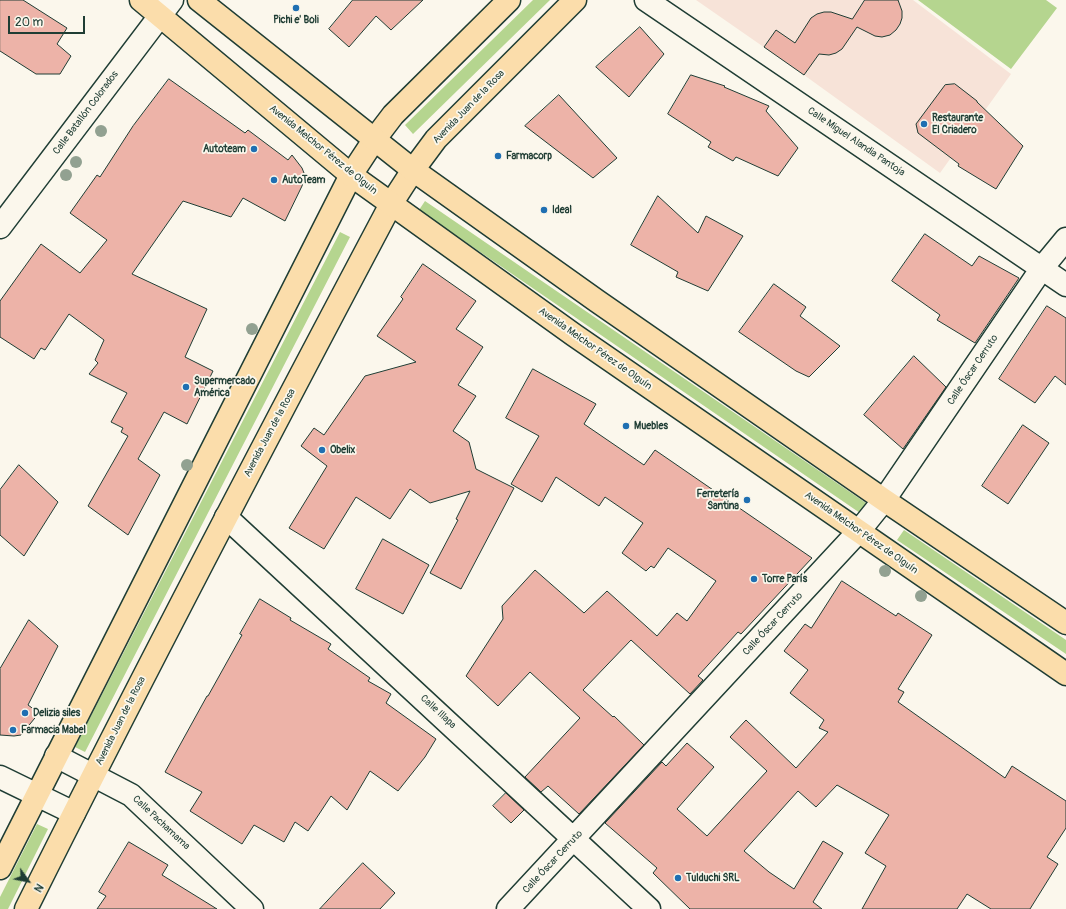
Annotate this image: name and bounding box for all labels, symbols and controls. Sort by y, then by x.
marker: Pichi e' Boli [291,3,301,13]
scale bar [10,8,87,34]
place label: Pichi e' Boli [273,14,319,26]
text: 20 m [15,15,43,30]
street label: Avenida Juan de la Rosa [431,68,507,146]
street label: Calle Batallón Colorados [51,69,121,157]
street label: Avenida Melchor Pérez de Olguín [267,103,379,197]
street label: Calle Miguel Alandia Pantoja [805,105,907,179]
place label: Restaurante El Criadero [932,112,983,136]
marker: Restaurante El Criadero [919,119,929,129]
place label: Autoteam [203,143,246,155]
marker: Autoteam [249,144,259,154]
place label: Farmacorp [506,150,552,162]
marker: Farmacorp [493,151,503,161]
place label: AutoTeam [282,174,325,186]
marker: AutoTeam [269,175,279,185]
place label: Ideal [552,204,572,216]
marker: Ideal [539,205,549,215]
street label: Avenida Melchor Pérez de Olguín [536,305,654,393]
street label: Calle Óscar Cerruto [945,333,1001,407]
place label: Supermercado América [194,375,255,398]
marker: Supermercado América [181,382,191,392]
street label: Avenida Juan de la Rosa [242,387,298,479]
place label: Muebles [634,420,668,432]
marker: Muebles [621,421,631,431]
place label: Obelix [330,444,355,456]
marker: Obelix [317,445,327,455]
place label: Ferretería Santina [697,488,739,512]
street label: Avenida Melchor Pérez de Olguín [802,489,920,577]
marker: Ferretería Santina [742,495,752,505]
place label: Torre París [762,573,807,585]
marker: Torre París [749,574,759,584]
street label: Calle Óscar Cerruto [741,590,805,658]
street label: Avenida Juan de la Rosa [93,675,149,767]
street label: Calle Illapa [418,693,458,731]
place label: Delizia siles [33,707,80,719]
marker: Delizia siles [20,708,30,718]
place label: Farmacia Mabel [21,724,86,736]
marker: Farmacia Mabel [8,725,18,735]
street label: Calle Pachamama [130,793,192,853]
street label: Calle Óscar Cerruto [521,828,585,896]
north arrow [8,861,48,901]
place label: Tulduchi SRL [686,872,740,884]
marker: Tulduchi SRL [673,873,683,883]
text: N [31,881,46,894]

